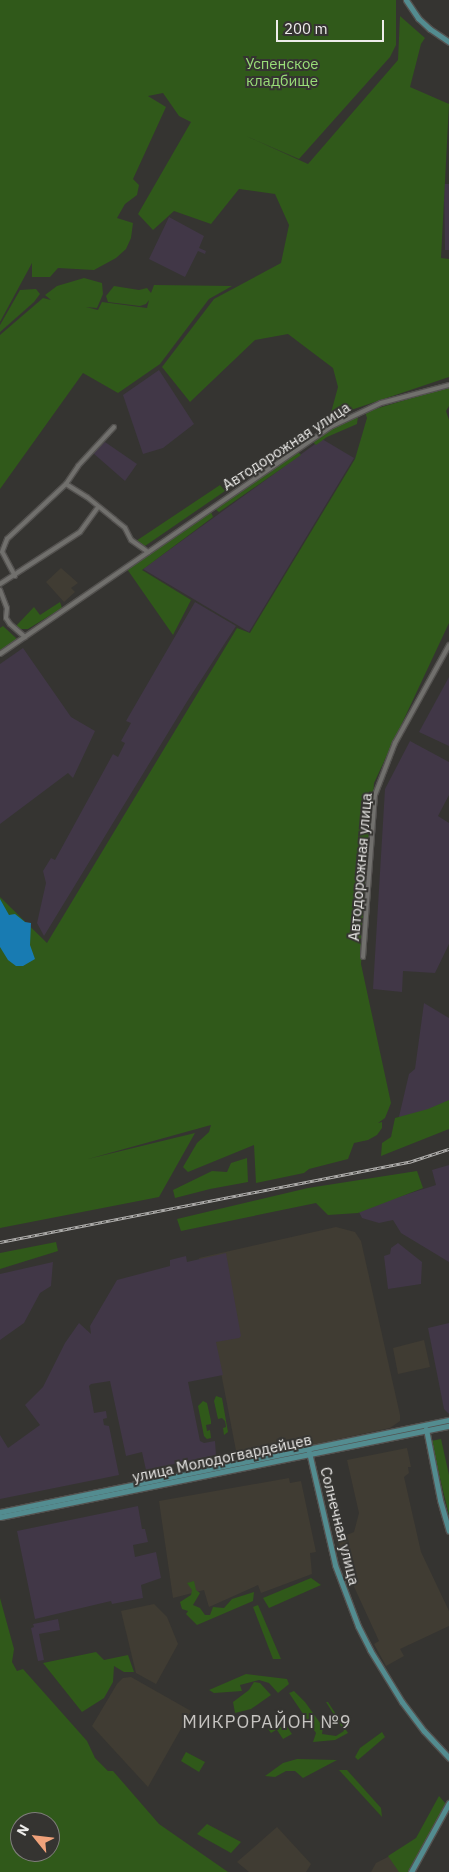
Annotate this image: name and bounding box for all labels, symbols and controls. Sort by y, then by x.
scale bar [279,10,386,42]
text: 200 m [284,19,328,38]
park label: Успенское кладбище [245,54,319,89]
street label: Автодорожная улица [219,398,353,494]
street label: Автодорожная улица [345,792,375,942]
street label: улица Молодогвардейцев [131,1430,313,1486]
street label: Солнечная улица [317,1465,363,1587]
district label: МИКРОРАЙОН №9 [181,1711,353,1733]
north arrow [10,1812,60,1862]
text: N [12,1821,33,1839]

